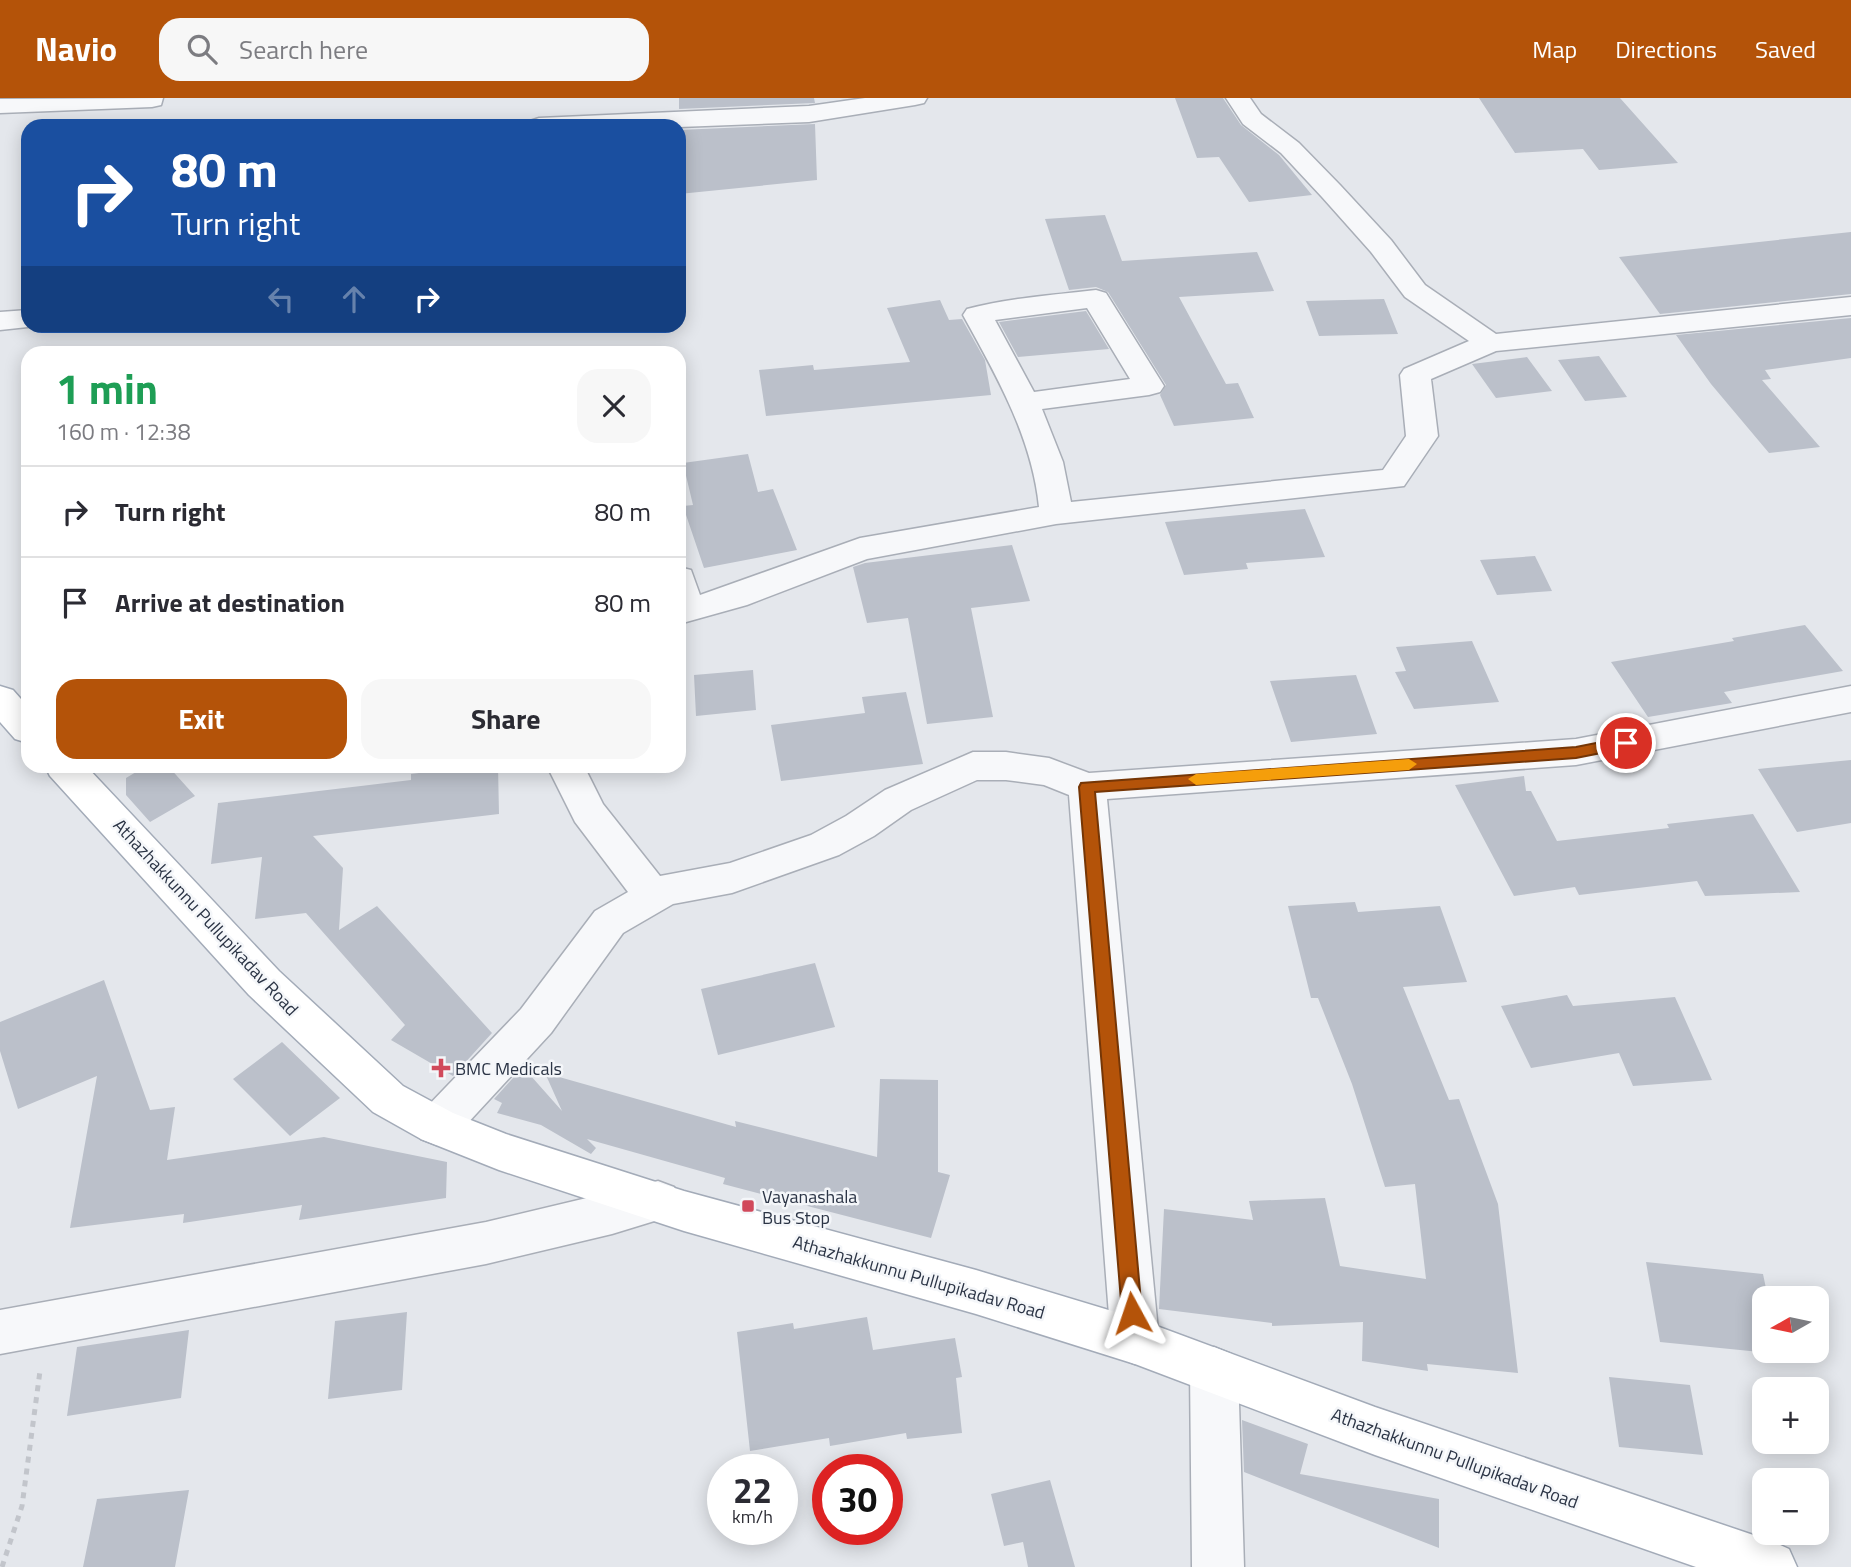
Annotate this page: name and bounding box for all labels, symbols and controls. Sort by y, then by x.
search box [159,18,649,81]
text: Navio [35,24,117,74]
icon: search [183,30,221,68]
text: Search here [239,30,368,69]
text: Map [1532,31,1577,67]
text: Directions [1615,31,1717,67]
text: Saved [1755,31,1816,67]
text: 80 m [171,131,278,206]
icon: right [56,147,147,238]
text: Turn right [171,199,300,247]
icon: left [262,280,300,318]
icon: ahead [335,280,373,318]
icon: right [408,280,446,318]
text: 1 min [56,356,158,420]
button: close [577,369,651,443]
text: 160 m · 12:38 [56,414,191,449]
text: Turn right [115,492,226,531]
text: 80 m [594,492,651,531]
icon: right [56,493,94,531]
text: Arrive at destination [115,583,345,622]
text: 80 m [594,583,651,622]
icon: arrive [56,584,94,622]
button: Exit [56,679,347,759]
button: Share [361,679,651,759]
pin [1596,713,1656,773]
icon: arrive [1607,724,1645,762]
street label: Athazhakkunnu Pullupikadav Road [107,812,305,1022]
place label: BMC Medicals [455,1055,562,1082]
marker: BMC Medicals [433,1060,449,1076]
place label: Vayanashala Bus Stop [762,1183,857,1231]
marker: Vayanashala Bus Stop [740,1198,756,1214]
street label: Athazhakkunnu Pullupikadav Road [790,1228,1048,1326]
position arrow [1095,1276,1169,1350]
north arrow [1752,1286,1829,1363]
map controls [1752,1286,1829,1545]
button: + [1752,1377,1829,1454]
street label: Athazhakkunnu Pullupikadav Road [1328,1401,1582,1515]
speed limit sign: 30 [812,1454,903,1545]
text: 22 [733,1463,772,1517]
button: − [1752,1468,1829,1545]
text: km/h [732,1503,773,1530]

